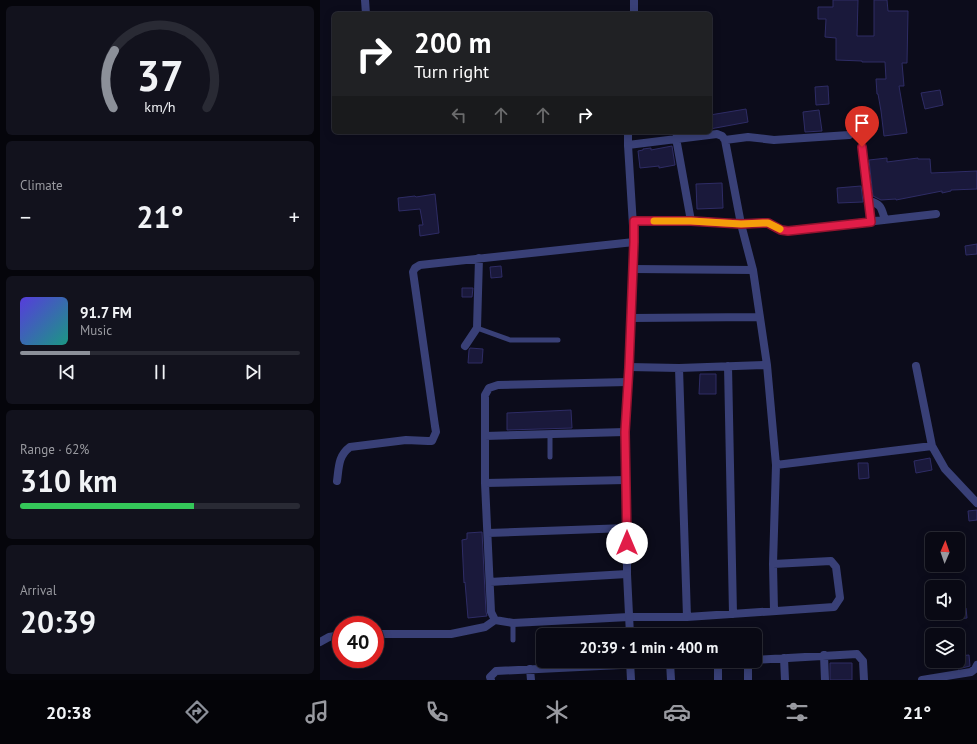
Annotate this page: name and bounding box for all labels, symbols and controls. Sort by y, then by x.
text: 200 m [414,24,491,61]
icon: right [348,28,400,80]
text: 37 [136,49,184,102]
text: Turn right [414,60,489,83]
text: km/h [144,97,176,116]
icon: left [448,104,470,126]
icon: ahead [490,104,512,126]
icon: ahead [532,104,554,126]
icon: right [574,104,596,126]
pin [845,106,879,147]
icon: arrive [851,112,873,134]
text: Climate [20,177,63,194]
text: 21° [136,197,184,236]
text: − [20,203,31,231]
text: + [289,203,300,231]
text: 91.7 FM [80,303,132,322]
text: Music [80,322,112,339]
icon: previous [56,361,78,383]
icon: pause [149,361,171,383]
icon: next [242,361,264,383]
text: Range · 62% [20,441,89,458]
text: 310 km [20,461,118,500]
position arrow [606,522,648,564]
north arrow [925,532,965,572]
map controls [925,532,965,668]
button: sound [925,580,965,620]
text: Arrival [20,582,56,599]
text: 20:39 [20,602,96,641]
speed limit sign: 40 [332,616,384,668]
button: layers [925,628,965,668]
text: 20:39 · 1 min · 400 m [580,638,718,657]
icon: directions [183,698,211,726]
icon: music [303,698,331,726]
icon: phone [423,698,451,726]
icon: climate [543,698,571,726]
icon: car [663,698,691,726]
icon: filters [783,698,811,726]
text: 20:38 [46,701,92,724]
text: 21° [903,701,931,724]

